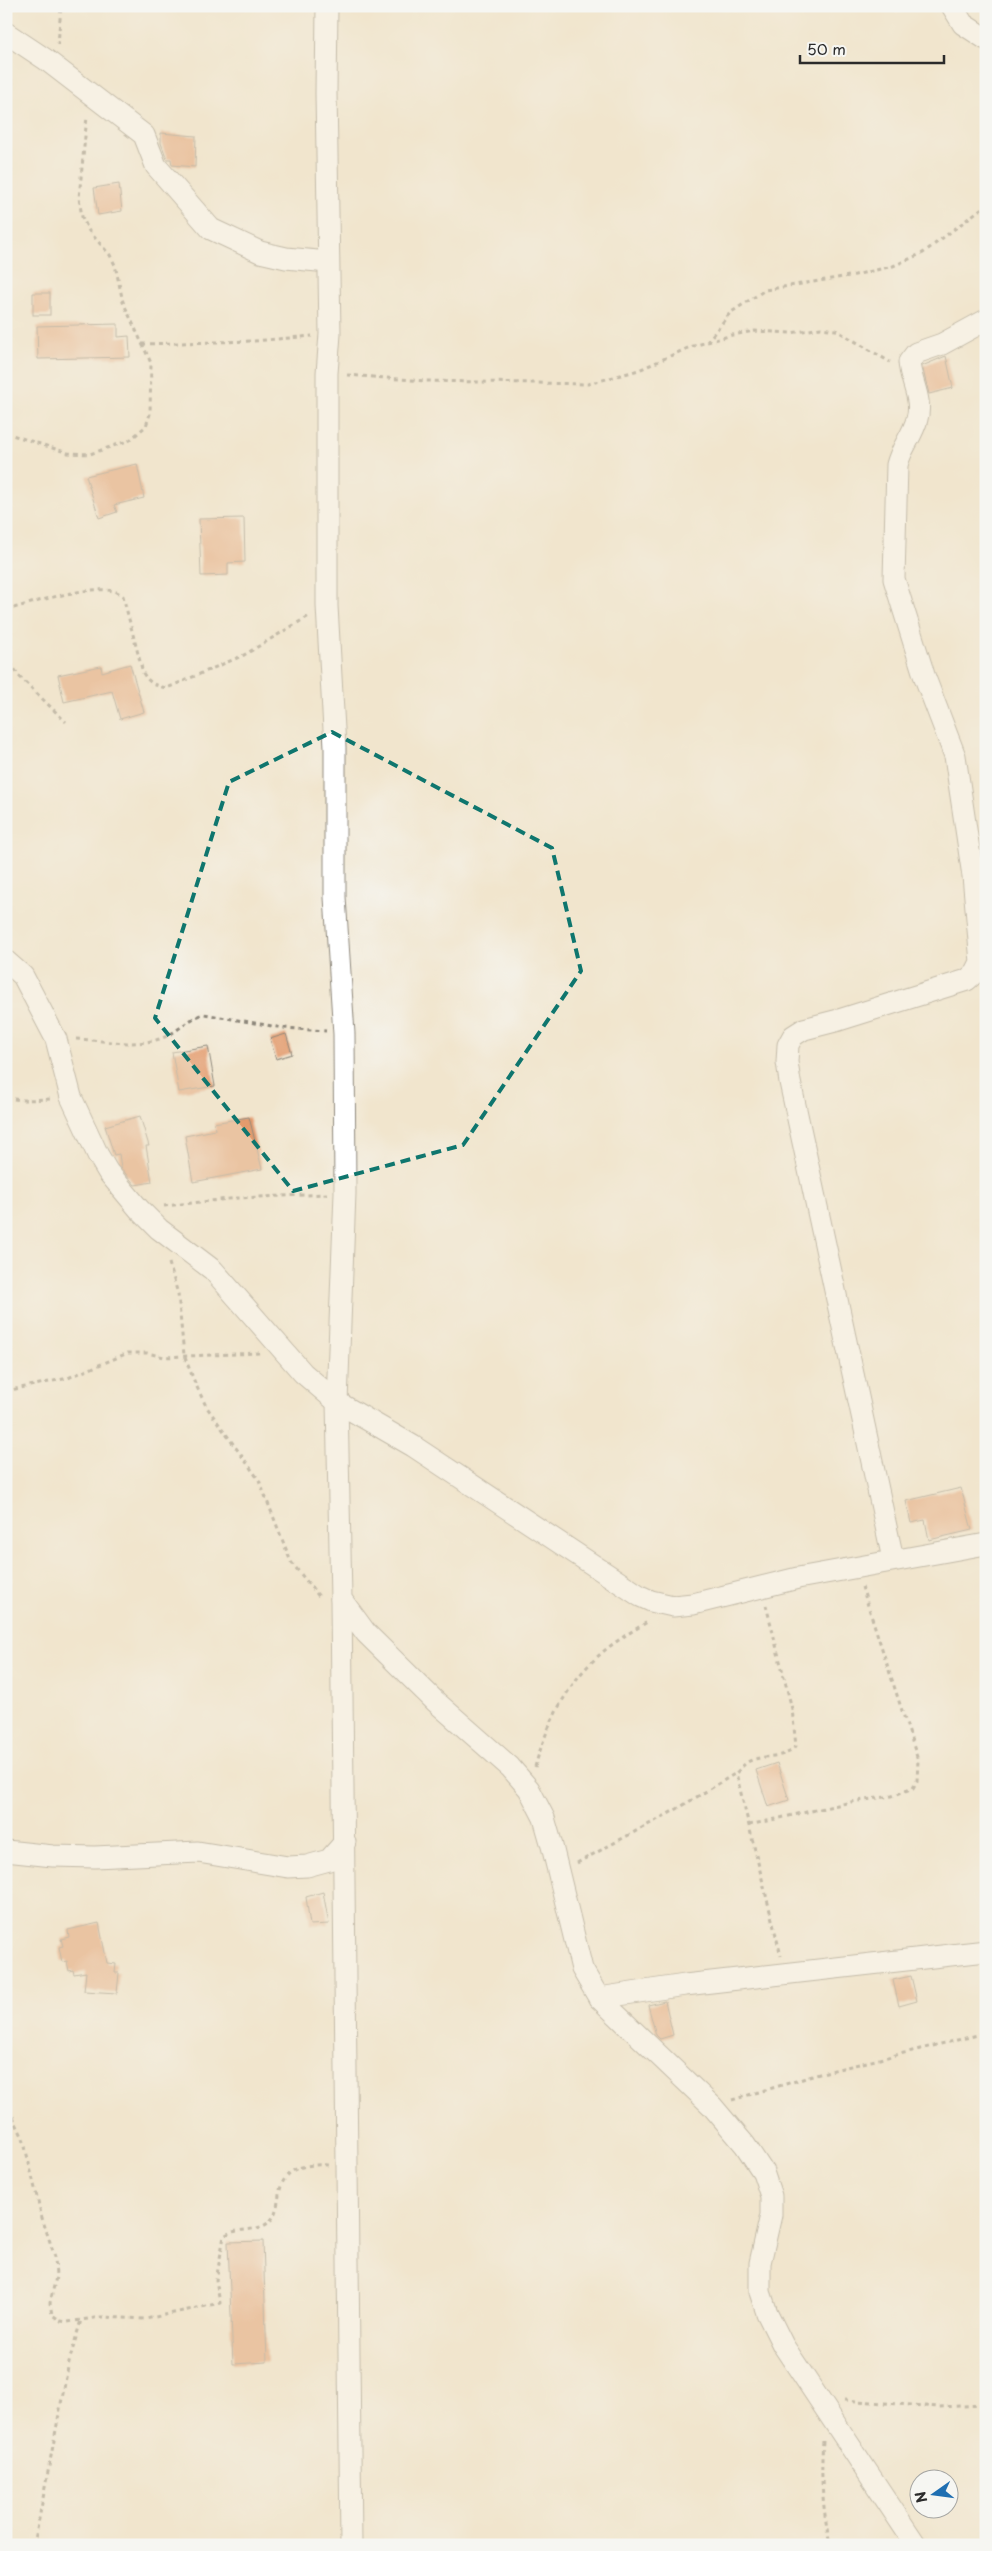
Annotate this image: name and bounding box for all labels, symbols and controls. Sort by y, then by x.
scale bar [800,32,943,64]
text: 50 m [807,37,846,60]
north arrow [910,2468,960,2518]
text: N [909,2489,932,2505]

